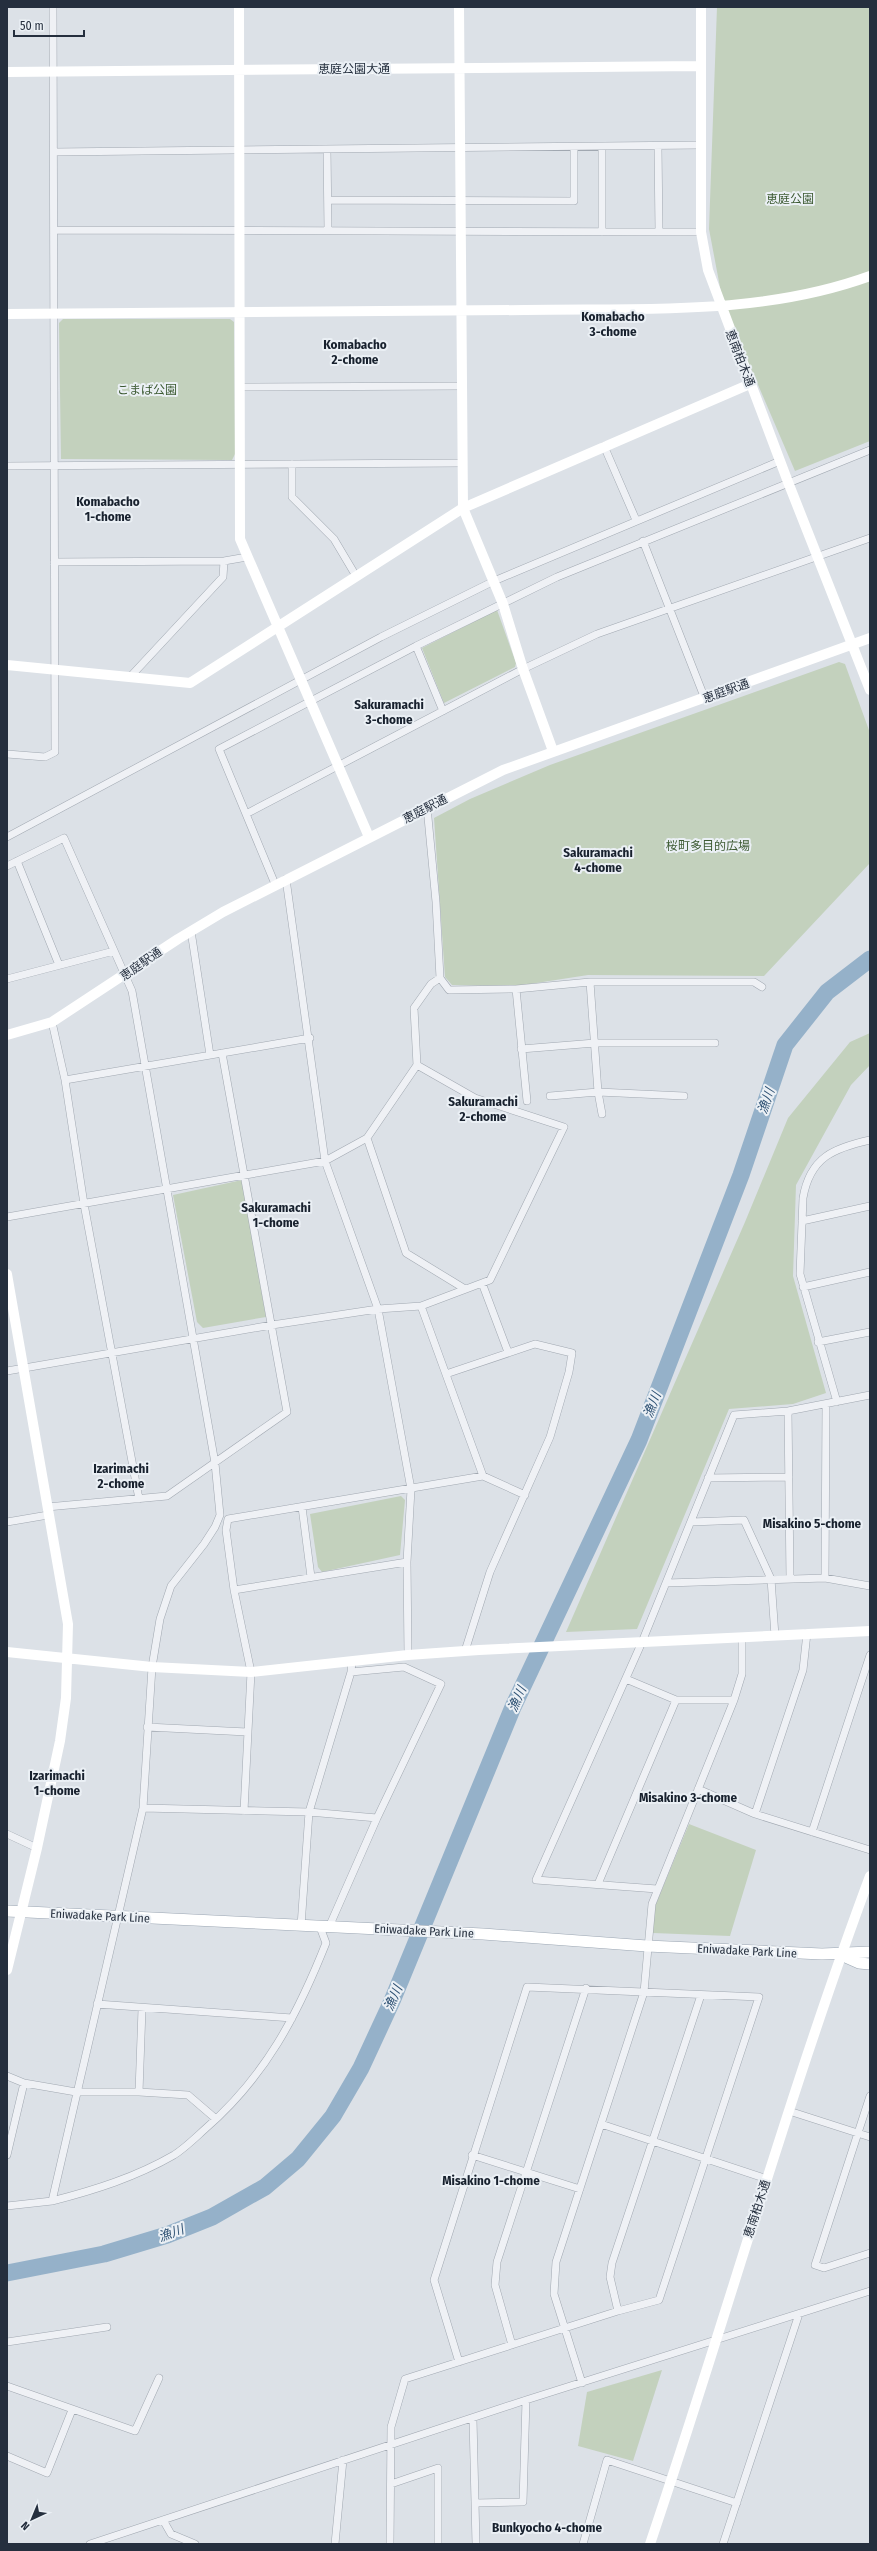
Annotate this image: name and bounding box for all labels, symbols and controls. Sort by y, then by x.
scale bar [14,12,84,38]
text: 50 m [20,19,44,33]
street label: 恵庭公園大通 [318,62,390,76]
park label: 恵庭公園 [766,192,814,206]
district label: Komabacho 3-chome [581,309,645,339]
street label: 恵南柏木通 [723,327,757,389]
district label: Komabacho 2-chome [323,337,387,367]
park label: こまば公園 [117,383,177,397]
district label: Komabacho 1-chome [76,494,140,524]
street label: 恵庭駅通 [701,676,751,706]
district label: Sakuramachi 3-chome [354,697,424,727]
street label: 恵庭駅通 [400,792,450,826]
park label: 桜町多目的広場 [666,839,750,853]
district label: Sakuramachi 4-chome [563,845,633,875]
street label: 恵庭駅通 [117,944,165,984]
water label: 漁川 [755,1084,778,1116]
district label: Sakuramachi 2-chome [448,1094,518,1124]
district label: Sakuramachi 1-chome [241,1200,311,1230]
water label: 漁川 [640,1388,664,1420]
district label: Izarimachi 2-chome [93,1461,149,1491]
district label: Misakino 5-chome [763,1516,862,1531]
water label: 漁川 [505,1682,530,1714]
district label: Izarimachi 1-chome [29,1768,85,1798]
district label: Misakino 3-chome [639,1790,738,1805]
street label: Eniwadake Park Line [50,1906,150,1926]
street label: Eniwadake Park Line [374,1921,474,1941]
street label: Eniwadake Park Line [697,1941,797,1961]
water label: 漁川 [381,1981,406,2013]
district label: Misakino 1-chome [442,2173,540,2188]
street label: 恵南柏木通 [741,2178,773,2240]
water label: 漁川 [156,2221,188,2244]
north arrow [12,2499,52,2539]
text: N [19,2519,32,2533]
district label: Bunkyocho 4-chome [492,2520,602,2535]

